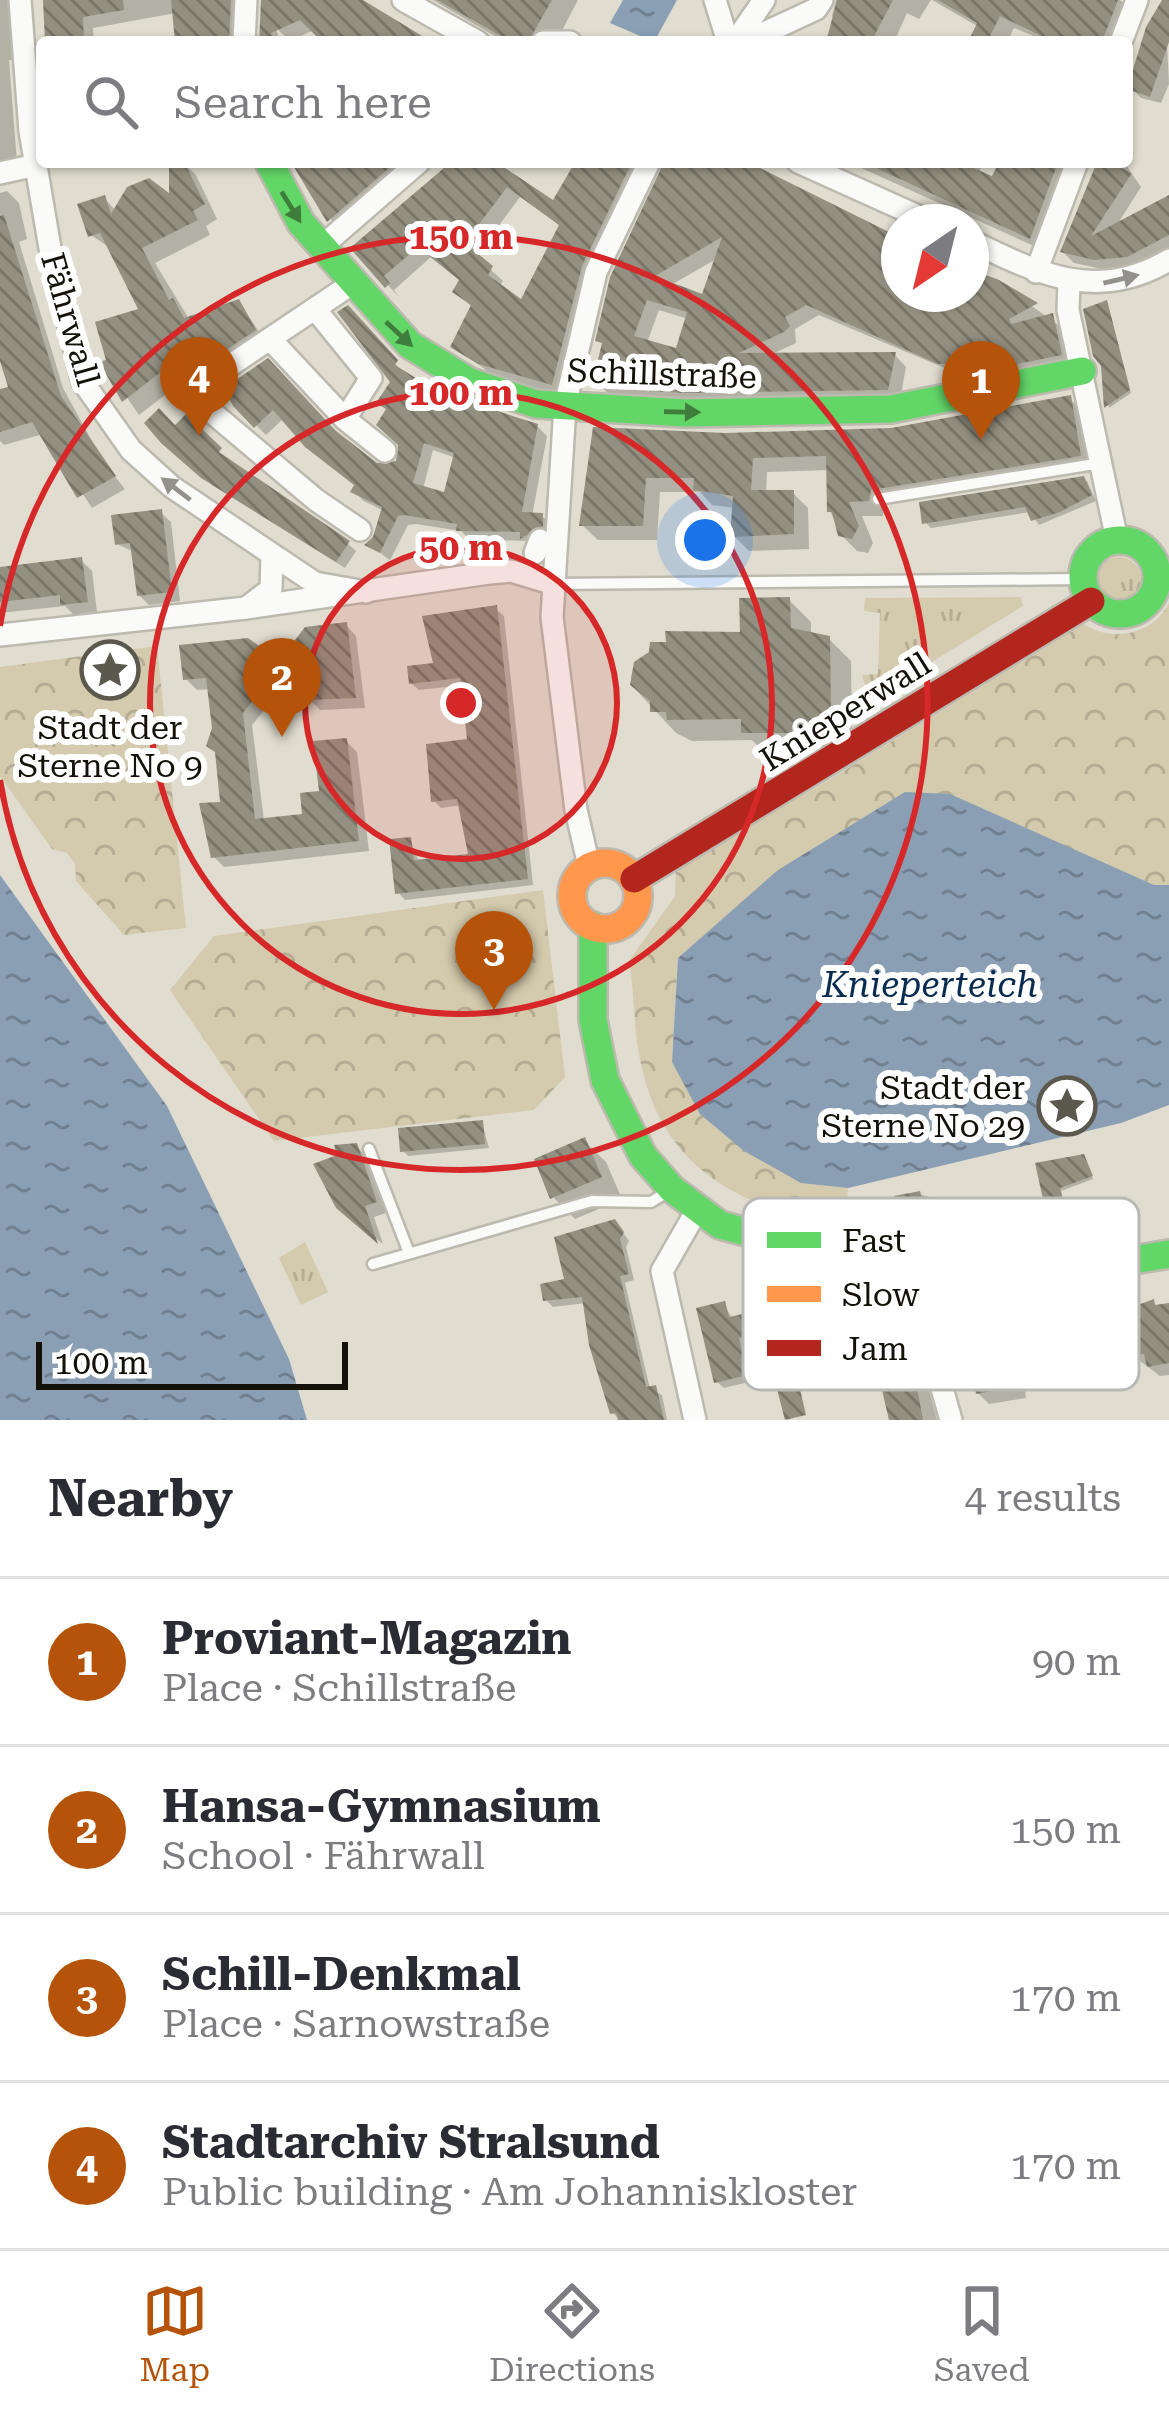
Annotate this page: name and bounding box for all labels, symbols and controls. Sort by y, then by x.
search box [36,36,1133,168]
icon: search [78,69,144,135]
text: Search here [174,76,432,129]
one-way arrow [280,190,301,224]
north arrow [881,204,989,312]
text: 150 m [409,216,513,258]
street label: Fährwall [33,248,108,390]
one-way arrow [1102,269,1139,288]
one-way arrow [385,319,414,347]
pin: 4 [160,337,238,436]
pin: 1 [942,341,1020,440]
street label: Schillstraße [567,351,757,396]
text: 100 m [409,372,513,414]
one-way arrow [664,403,702,422]
one-way arrow [160,478,192,502]
your location [675,510,735,570]
text: 50 m [419,527,503,569]
pin: 2 [243,638,321,737]
place icon: Stadt der Sterne No 9 [79,639,141,701]
street label: Knieperwall [753,644,937,779]
centre of rings [440,682,482,724]
place label: Stadt der Sterne No 9 [18,708,202,785]
pin: 3 [455,911,533,1010]
water label: Knieperteich [821,964,1038,1006]
place label: Stadt der Sterne No 29 [822,1068,1025,1145]
place icon: Stadt der Sterne No 29 [1036,1075,1098,1137]
legend [743,1198,1139,1390]
text: Fast [842,1221,906,1260]
text: Slow [842,1275,920,1314]
text: Jam [842,1329,908,1368]
scale bar [36,1336,348,1389]
text: 100 m [54,1343,148,1382]
text: Nearby [48,1469,233,1528]
text: 4 results [964,1475,1121,1521]
text: Proviant-Magazin [162,1612,572,1665]
text: 1 [76,1639,98,1685]
text: 90 m [1032,1639,1121,1685]
text: Place · Schillstraße [162,1665,516,1711]
text: Hansa-Gymnasium [162,1780,601,1833]
text: 2 [76,1807,98,1853]
text: 150 m [1010,1807,1121,1853]
text: School · Fährwall [162,1833,485,1879]
text: Schill-Denkmal [162,1948,521,2001]
text: 3 [76,1975,98,2021]
text: 170 m [1010,1975,1121,2021]
text: Place · Sarnowstraße [162,2001,550,2047]
text: Stadtarchiv Stralsund [162,2116,660,2169]
text: 4 [76,2143,98,2189]
text: 170 m [1010,2143,1121,2189]
text: Public building · Am Johanniskloster [162,2169,857,2215]
tab: Map [139,2278,210,2389]
tab: Directions [489,2278,655,2389]
tab: Saved [934,2278,1030,2389]

